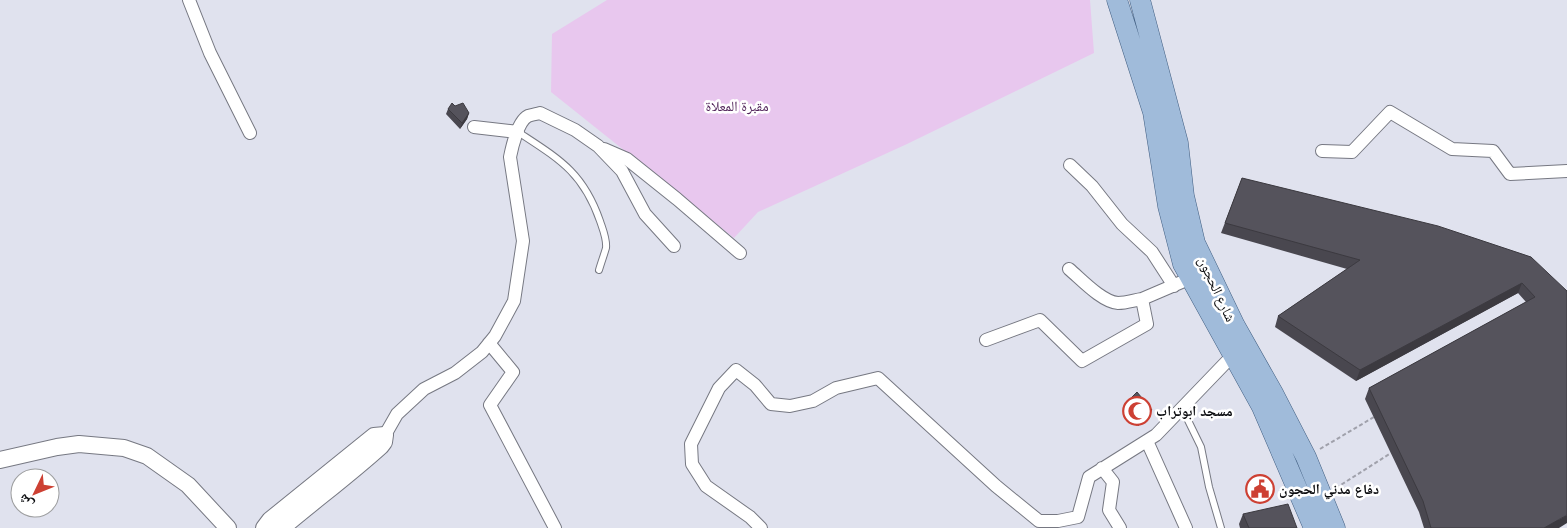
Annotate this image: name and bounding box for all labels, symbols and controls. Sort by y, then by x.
park label: مقبرة المعلاة [705,97,769,115]
street label: شارع الحجون [1193,253,1240,325]
mosque icon: مسجد ابوتراب [1122,396,1152,426]
place label: مسجد ابوتراب [1156,402,1233,420]
north arrow [10,468,60,518]
public building icon: دفاع مدني الحجون [1245,474,1275,504]
place label: دفاع مدني الحجون [1279,480,1379,500]
text: ش [14,490,37,513]

